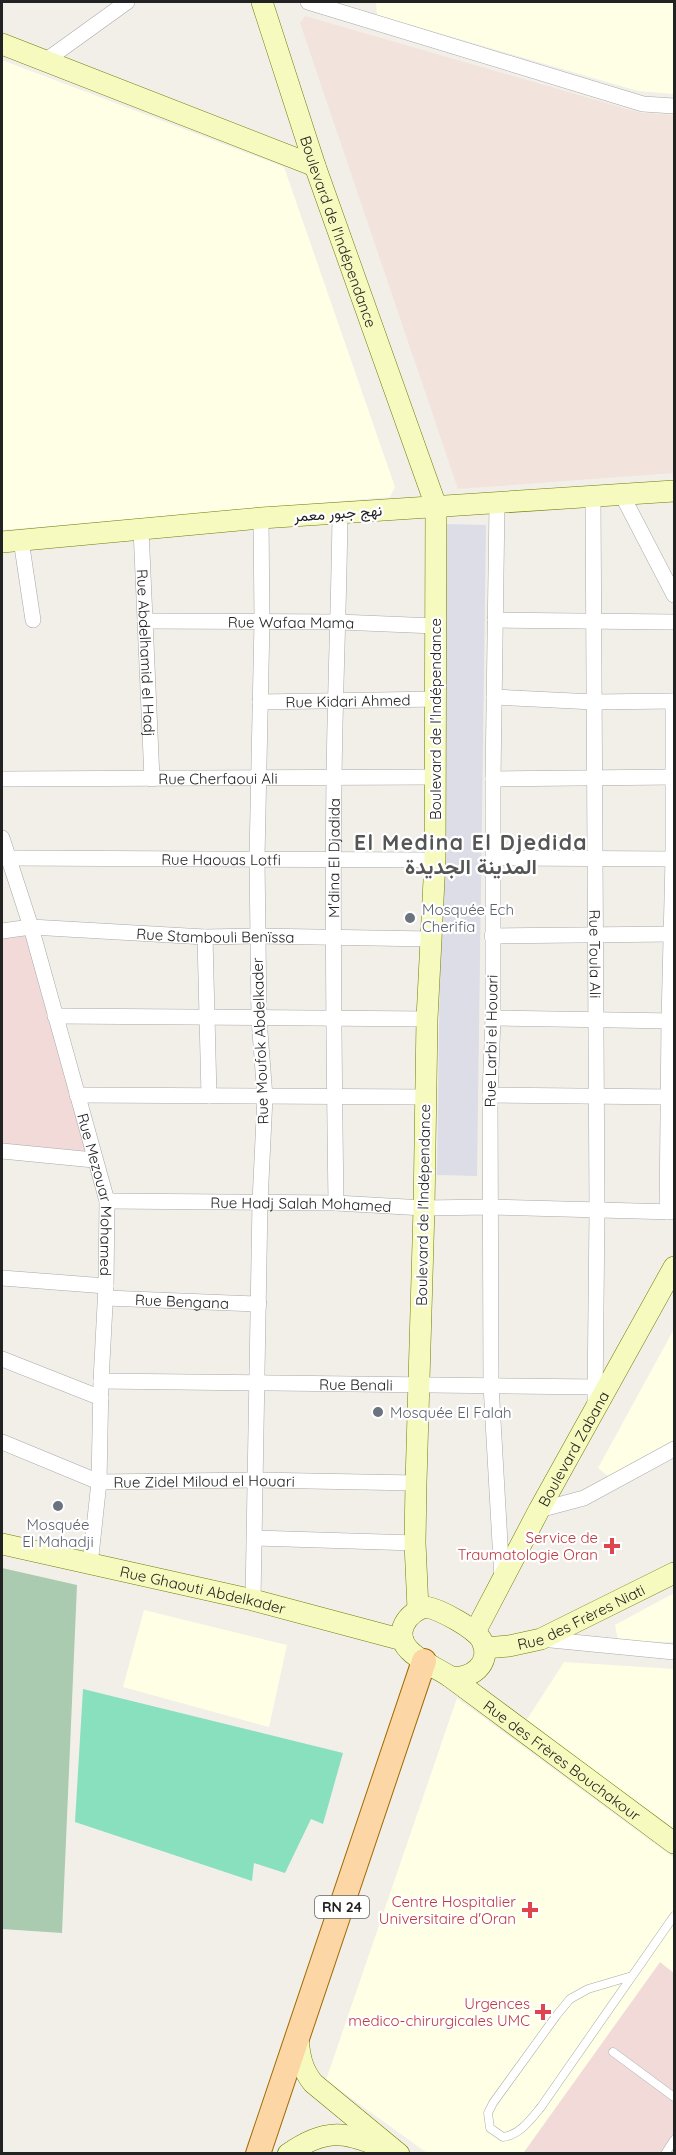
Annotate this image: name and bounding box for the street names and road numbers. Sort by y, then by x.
street label: Boulevard de l'Indépendance [296,133,381,330]
street label: نهج جبور معمر [292,500,383,528]
street label: Rue Abdelhamid el Hadj [133,569,160,737]
street label: Rue Wafaa Mama [228,612,355,632]
street label: Boulevard de l'Indépendance [426,618,445,820]
street label: Rue Kidari Ahmed [285,690,411,711]
street label: Rue Cherfaoui Ali [158,768,278,788]
street label: M'dina El Djadida [324,798,343,918]
street label: Rue Haouas Lotfi [161,849,281,869]
street label: Rue Toula Ali [586,909,605,999]
street label: Rue Stambouli Benïssa [136,924,295,947]
street label: Rue Moufok Abdelkader [248,957,272,1125]
street label: Rue Larbi el Houari [480,974,502,1108]
street label: Boulevard de l'Indépendance [412,1104,434,1306]
street label: Rue Mezouar Mohamed [74,1111,116,1276]
street label: Rue Hadj Salah Mohamed [210,1192,392,1216]
street label: Rue Bengana [135,1290,229,1312]
street label: Rue Benali [319,1374,393,1394]
street label: Boulevard Zabana [533,1387,613,1510]
street label: Rue Zidel Miloud el Houari [113,1470,295,1491]
street label: Rue Ghaouti Abdelkader [118,1561,288,1618]
street label: Rue des Frères Niati [515,1580,648,1653]
street label: Rue des Frères Bouchakour [480,1695,645,1825]
road number: RN 24 [315,1896,369,1918]

